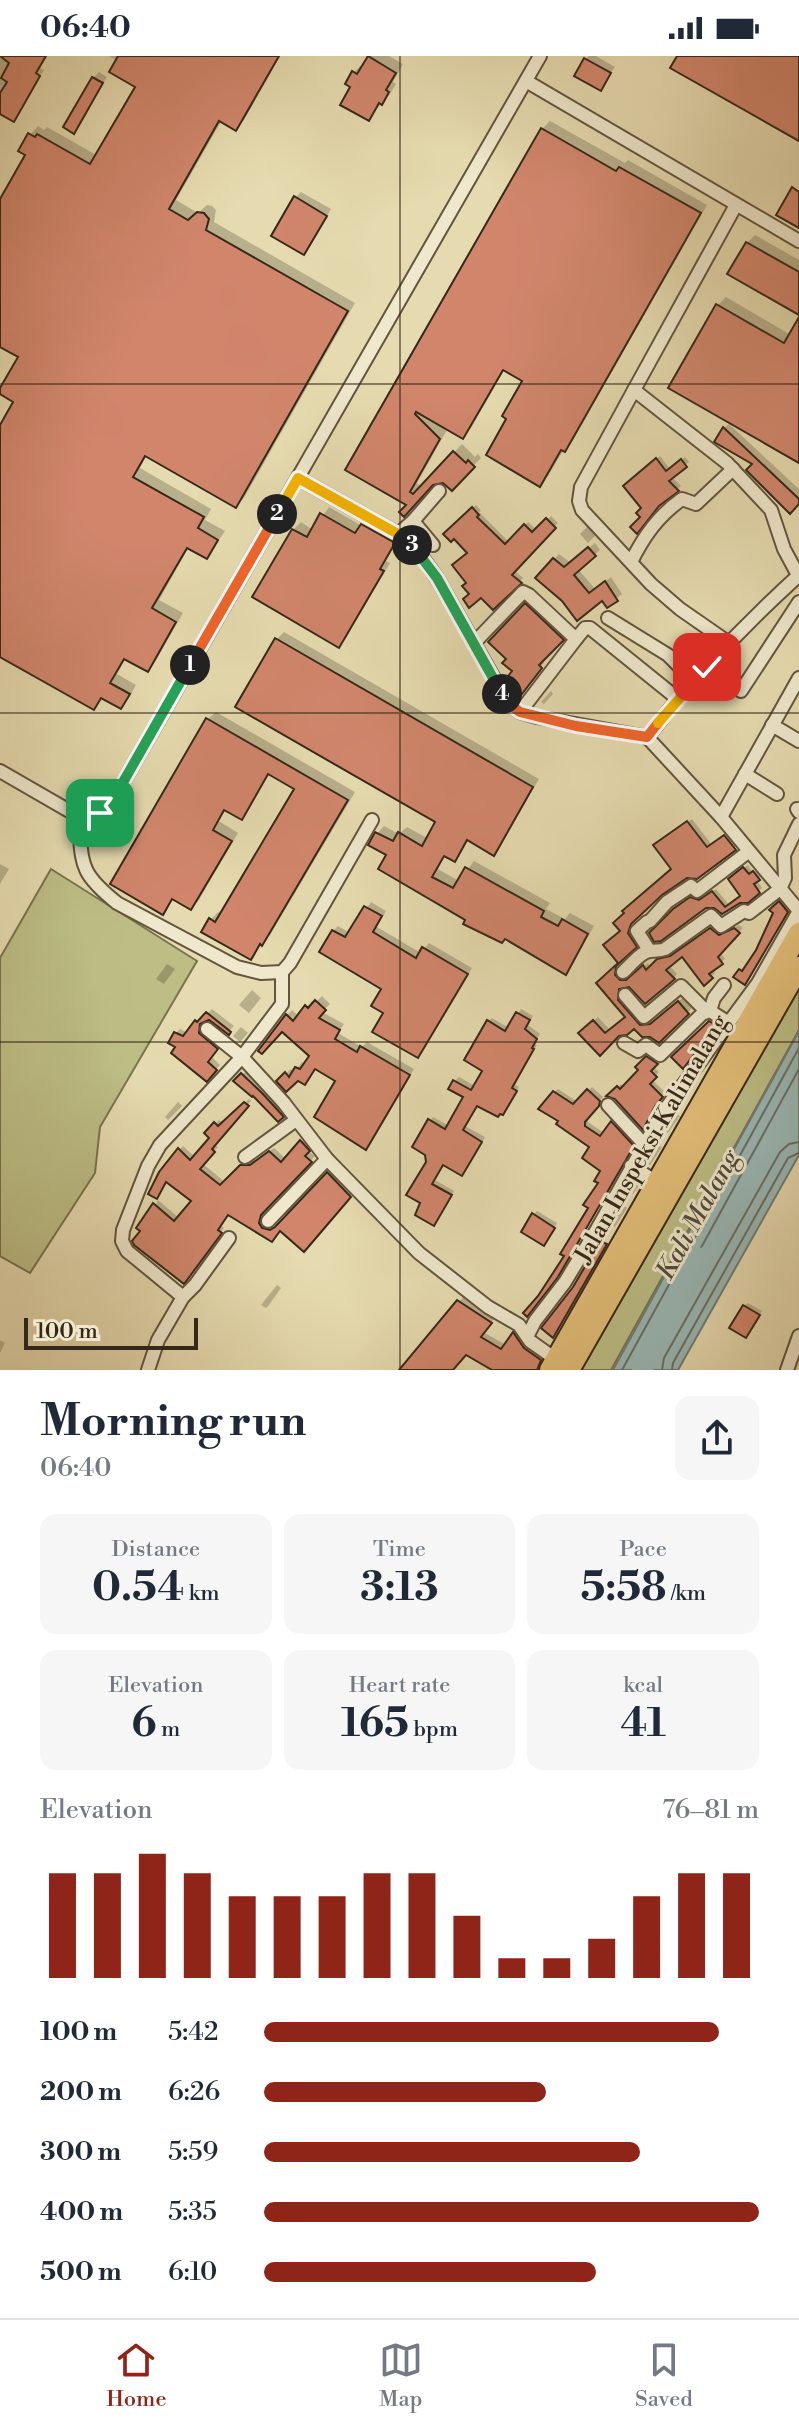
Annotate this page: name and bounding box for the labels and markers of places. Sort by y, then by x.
pin: 2 [257,494,297,534]
pin: 3 [392,525,432,565]
pin [673,633,741,701]
pin: 1 [170,645,210,685]
pin: 4 [482,674,522,714]
pin [66,779,134,847]

